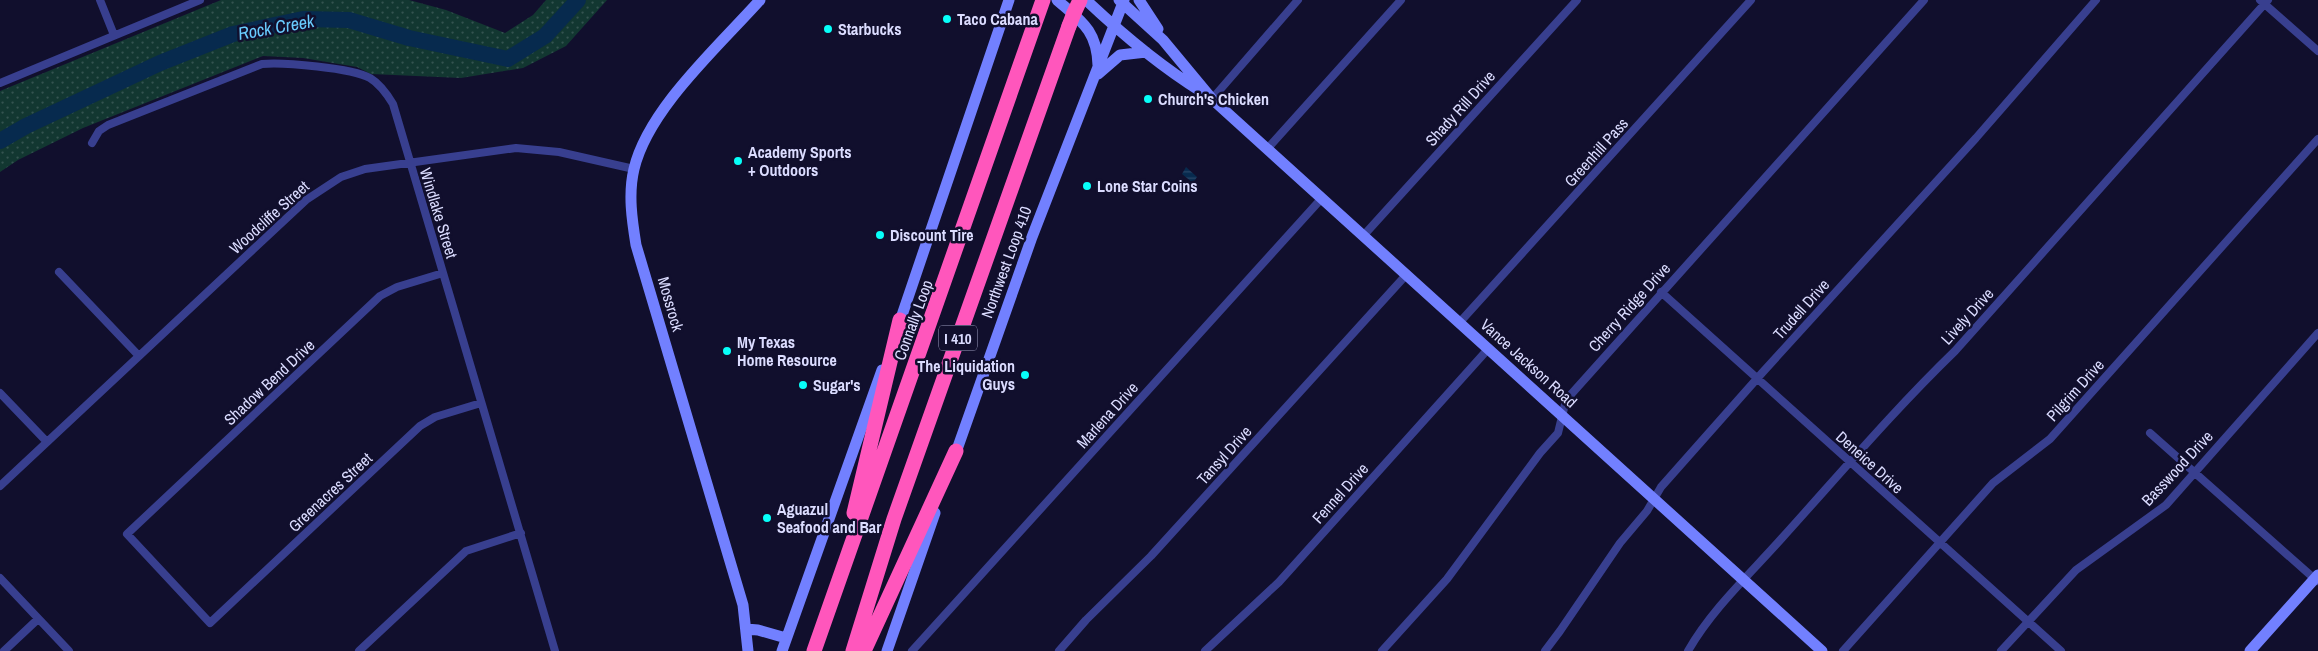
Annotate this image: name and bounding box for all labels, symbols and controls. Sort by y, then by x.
water label: Rock Creek [236,8,317,46]
place label: Taco Cabana [957,8,1038,30]
marker: Taco Cabana [941,13,953,25]
place label: Starbucks [838,18,901,40]
marker: Starbucks [822,23,834,35]
street label: Shady Rill Drive [1420,65,1500,151]
place label: Church's Chicken [1158,88,1269,110]
marker: Church's Chicken [1142,93,1154,105]
street label: Greenhill Pass [1559,113,1633,191]
place label: Academy Sports + Outdoors [748,141,852,181]
marker: Academy Sports + Outdoors [732,155,744,167]
street label: Windlake Street [415,165,463,261]
street label: Woodcliffe Street [224,175,314,259]
place label: Lone Star Coins [1097,175,1198,197]
marker: Lone Star Coins [1081,180,1093,192]
street label: Northwest Loop 410 [976,203,1036,321]
place label: Discount Tire [890,224,974,246]
marker: Discount Tire [874,229,886,241]
street label: Cherry Ridge Drive [1583,258,1675,356]
street label: Mossrock [653,274,689,334]
street label: Trudell Drive [1768,274,1834,344]
street label: Connally Loop [888,277,938,363]
street label: Lively Drive [1936,283,1998,349]
street label: Vance Jackson Road [1476,314,1582,412]
road number: I 410 [939,326,977,350]
place label: My Texas Home Resource [737,331,837,371]
street label: Shadow Bend Drive [219,334,319,430]
marker: My Texas Home Resource [721,345,733,357]
street label: Pilgrim Drive [2041,354,2109,426]
place label: The Liquidation Guys [917,355,1015,395]
marker: The Liquidation Guys [1019,369,1031,381]
place label: Sugar's [813,374,861,396]
street label: Marlena Drive [1071,377,1143,453]
marker: Sugar's [797,379,809,391]
street label: Tansyl Drive [1192,421,1256,489]
street label: Deneice Drive [1831,426,1909,498]
street label: Basswood Drive [2136,426,2218,510]
street label: Greenacres Street [283,447,377,537]
street label: Fennel Drive [1307,458,1373,528]
place label: Aguazul Seafood and Bar [777,498,882,538]
marker: Aguazul Seafood and Bar [761,512,773,524]

